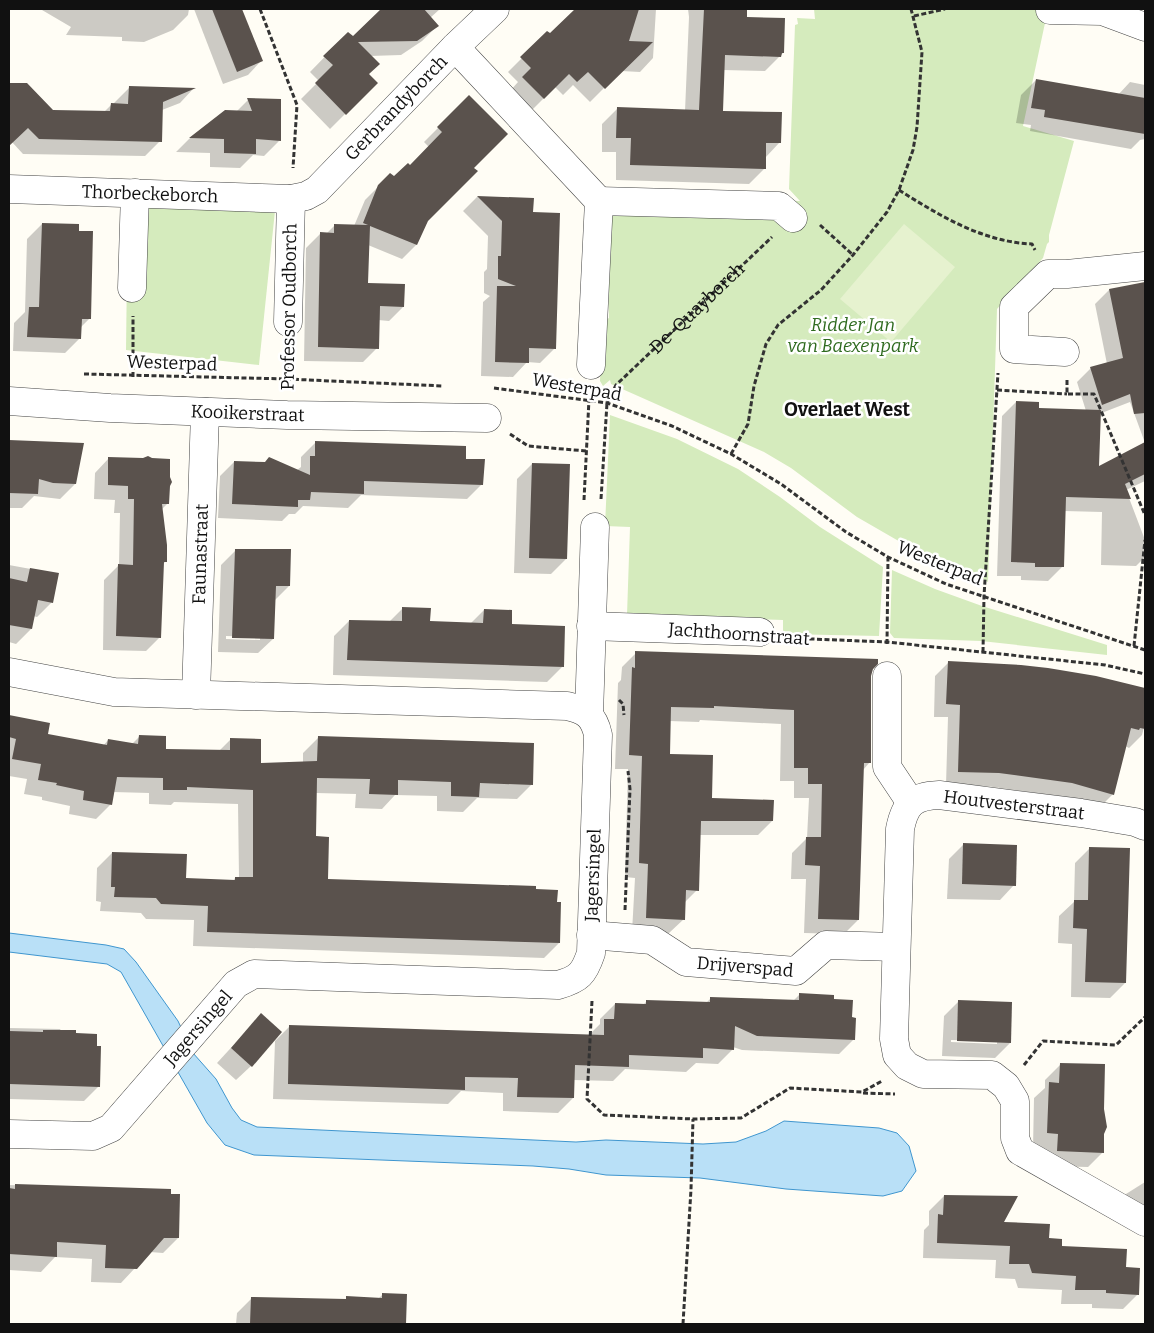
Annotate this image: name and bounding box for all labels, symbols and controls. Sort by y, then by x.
street label: Gerbrandyborch [340,51,452,165]
street label: Thorbeckeborch [81,181,219,207]
street label: Professor Oudborch [277,223,301,391]
street label: De-Quayborch [645,258,749,358]
park label: Ridder Jan van Baexenpark [788,314,919,357]
street label: Westerpad [126,350,218,376]
street label: Westerpad [530,368,624,406]
district label: Overlaet West [784,398,911,421]
street label: Kooikerstraat [190,400,305,426]
street label: Faunastraat [188,503,213,605]
street label: Westerpad [894,536,986,590]
street label: Jachthoornstraat [667,618,811,650]
street label: Houtvesterstraat [942,785,1086,825]
street label: Jagersingel [580,828,606,923]
street label: Drijverspad [696,952,795,982]
street label: Jagersingel [159,986,237,1071]

